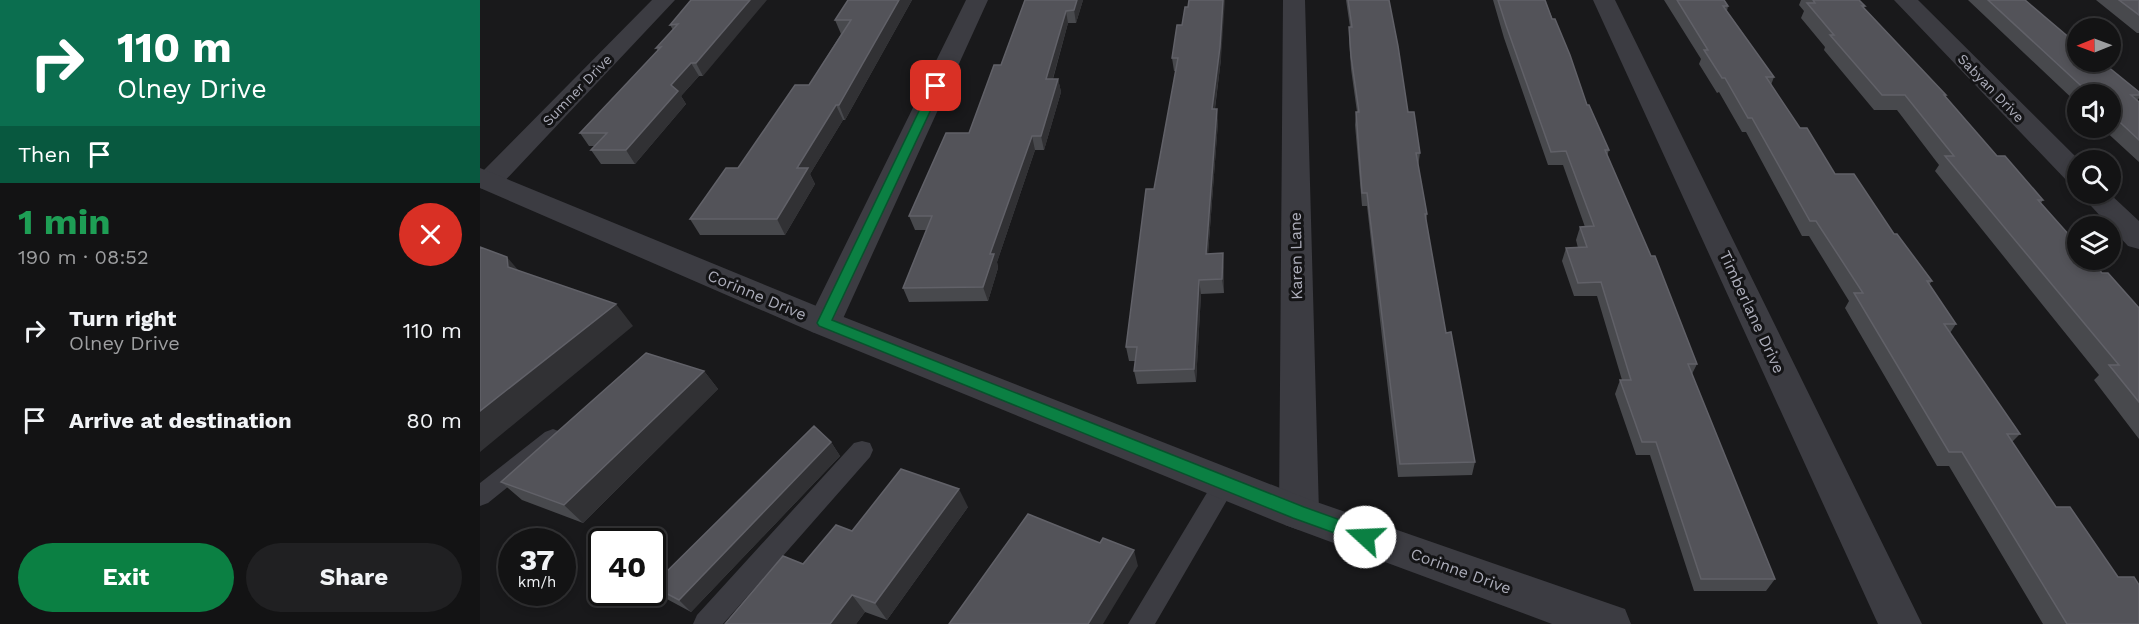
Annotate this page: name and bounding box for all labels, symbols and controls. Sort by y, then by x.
north arrow [2067,18,2121,72]
map controls [2067,18,2121,270]
text: 110 m [117,23,232,72]
icon: right [18,24,96,102]
street label: Sumner Drive [539,51,615,129]
street label: Sabyan Drive [1954,51,2028,125]
pin [910,60,961,111]
icon: arrive [919,69,952,102]
text: Olney Drive [117,73,267,105]
button: sound [2067,84,2121,138]
icon: arrive [83,138,116,171]
text: Then [18,142,71,167]
button: search [2067,150,2121,204]
text: 1 min [18,201,110,243]
button: close [399,203,462,266]
street label: Karen Lane [1286,212,1306,300]
button: layers [2067,216,2121,270]
text: 190 m · 08:52 [18,245,149,269]
street label: Timberlane Drive [1715,248,1789,376]
street label: Corinne Drive [705,266,809,324]
text: Turn right [69,306,176,331]
icon: right [18,314,51,347]
text: 110 m [403,318,462,343]
text: Olney Drive [69,331,180,355]
icon: arrive [18,404,51,437]
text: Arrive at destination [69,408,292,433]
text: 80 m [406,408,462,433]
position arrow [1333,505,1397,569]
speed limit sign: 40 [588,528,666,606]
text: 37 [519,542,555,577]
button: Exit [18,543,234,612]
button: Share [246,543,462,612]
street label: Corinne Drive [1408,544,1514,598]
text: km/h [518,573,556,591]

